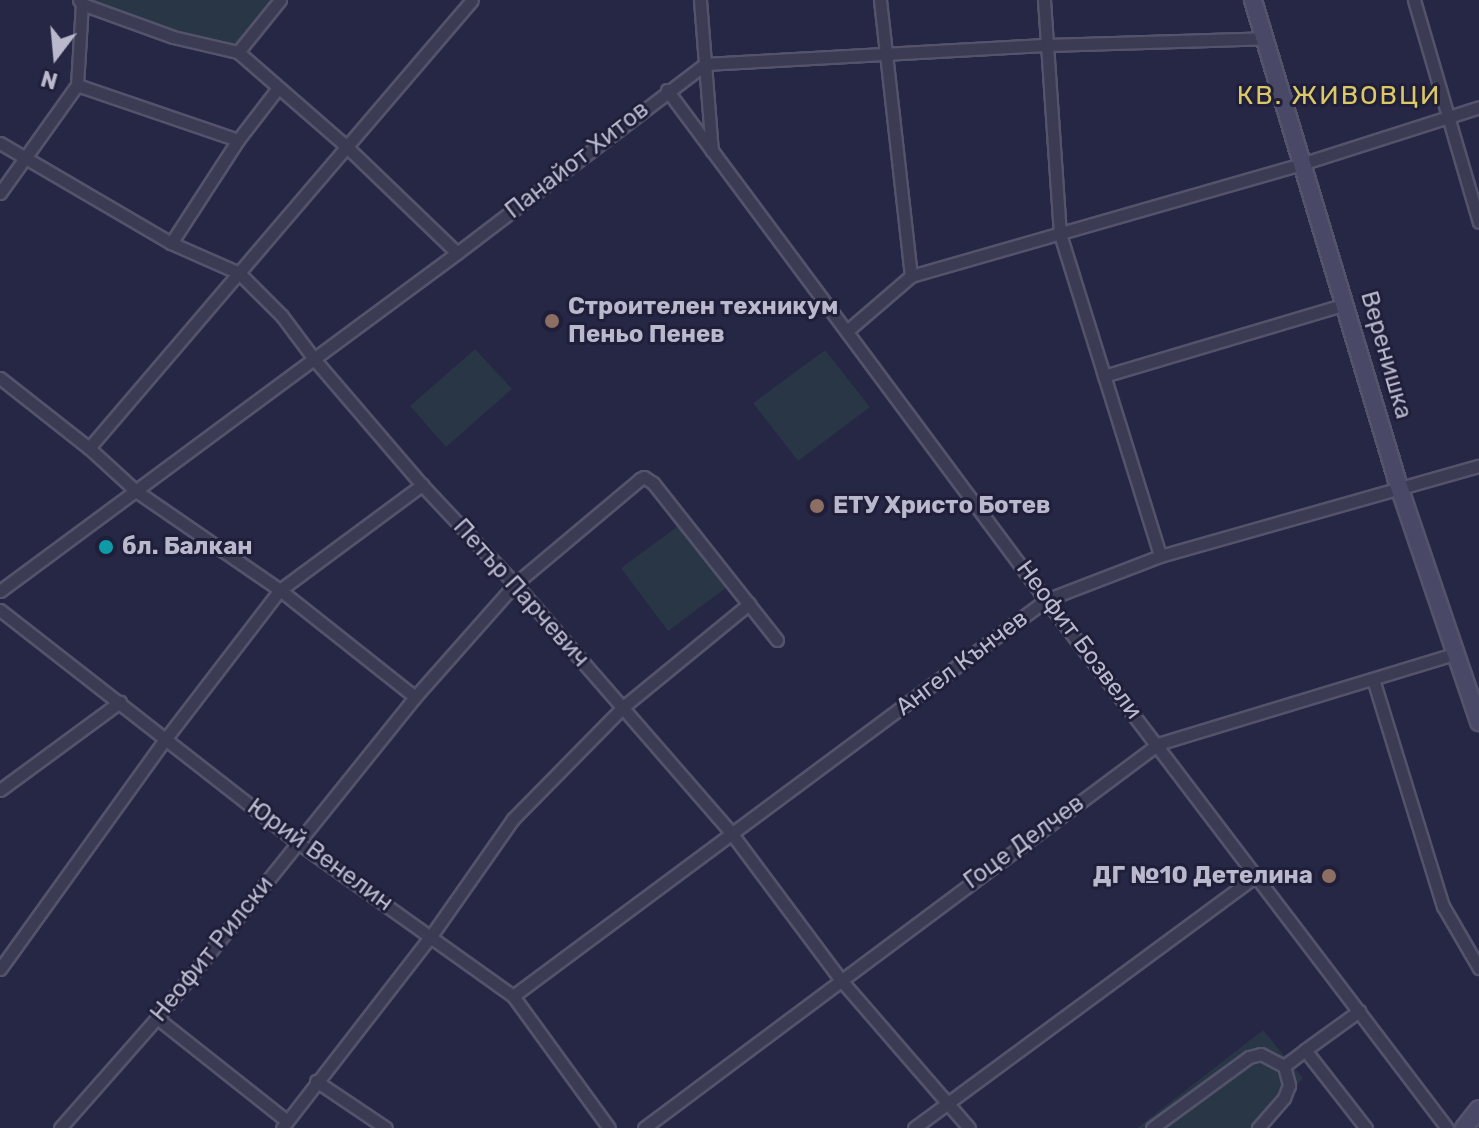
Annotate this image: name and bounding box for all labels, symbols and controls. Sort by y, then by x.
north arrow [16,16,96,96]
text: N [38,64,61,95]
district label: КВ. ЖИВОВЦИ [1237,80,1441,112]
street label: Панайот Хитов [500,95,654,225]
street label: Веренишка [1354,288,1418,422]
place label: Строителен техникум Пеньо Пенев [568,293,838,349]
marker: Строителен техникум Пеньо Пенев [543,312,561,330]
place label: ЕТУ Христо Ботев [833,492,1051,520]
marker: ЕТУ Христо Ботев [808,497,826,515]
street label: Петър Парчевич [447,513,595,673]
place label: бл. Балкан [122,533,253,561]
marker: бл. Балкан [97,538,115,556]
street label: Неофит Бозвели [1010,555,1148,725]
street label: Ангел Кънчев [890,604,1034,722]
street label: Гоце Делчев [958,789,1090,895]
street label: Юрий Венелин [242,793,398,917]
place label: ДГ №10 Детелина [1093,862,1313,890]
marker: ДГ №10 Детелина [1320,867,1338,885]
street label: Неофит Рилски [144,870,280,1028]

